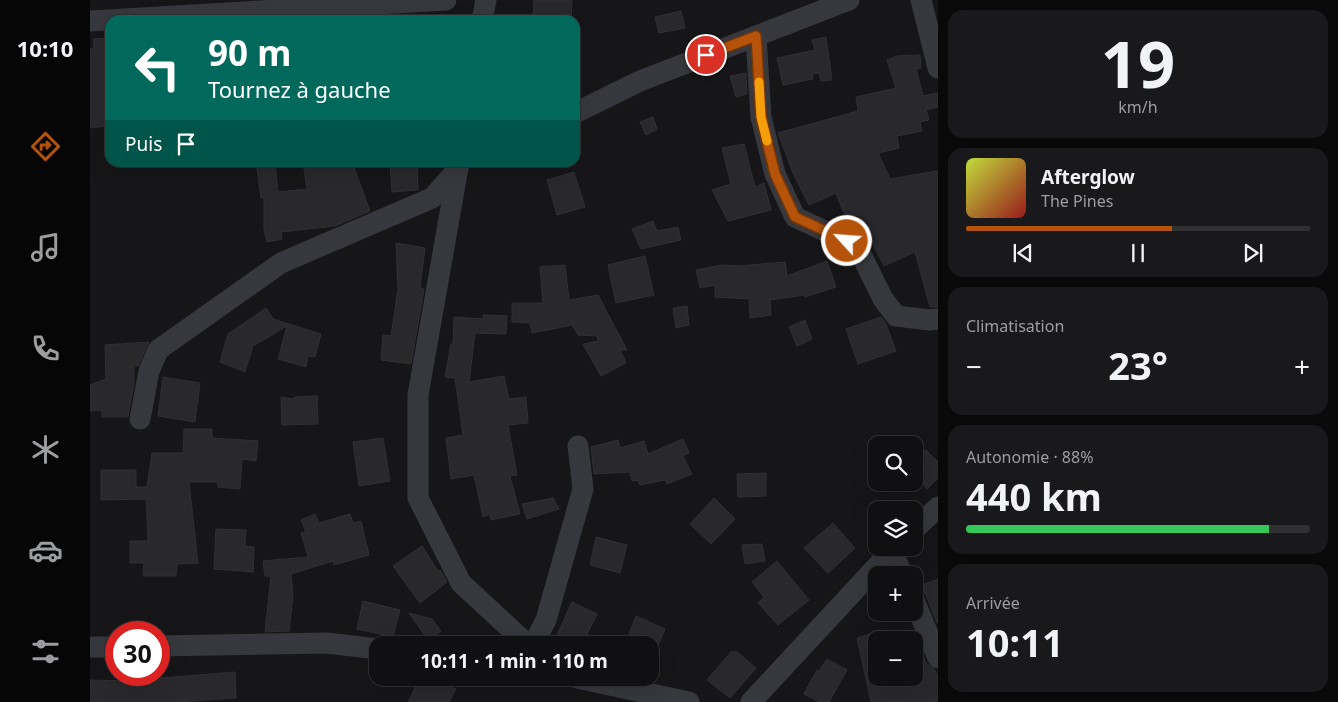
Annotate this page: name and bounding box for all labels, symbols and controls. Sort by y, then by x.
text: 19 [1101,19,1175,107]
text: 90 m [208,29,291,76]
text: 10:10 [17,33,73,63]
pin [685,34,727,76]
icon: left [125,35,190,100]
icon: arrive [692,41,720,69]
text: Tournez à gauche [208,74,391,104]
text: km/h [1118,96,1158,118]
icon: directions [28,129,63,164]
icon: arrive [172,130,200,158]
text: Puis [125,131,162,157]
text: Afterglow [1041,164,1135,190]
text: The Pines [1041,190,1113,212]
position arrow [820,214,872,266]
icon: music [28,230,63,265]
icon: previous [1009,239,1037,267]
icon: pause [1124,239,1152,267]
icon: next [1239,239,1267,267]
text: Climatisation [966,315,1064,337]
icon: phone [28,331,63,366]
text: 23° [1108,339,1168,391]
text: − [966,347,982,385]
text: + [1294,347,1310,385]
icon: climate [28,432,63,467]
map controls [868,436,923,686]
button: search [868,436,923,491]
text: Autonomie · 88% [966,446,1093,468]
text: 440 km [966,470,1102,522]
button: layers [868,501,923,556]
icon: car [28,533,63,568]
button: + [868,566,923,621]
text: Arrivée [966,592,1020,614]
text: 10:11 [966,616,1064,668]
speed limit sign: 30 [105,621,170,686]
button: − [868,631,923,686]
icon: filters [28,634,63,669]
text: 10:11 · 1 min · 110 m [420,648,608,674]

